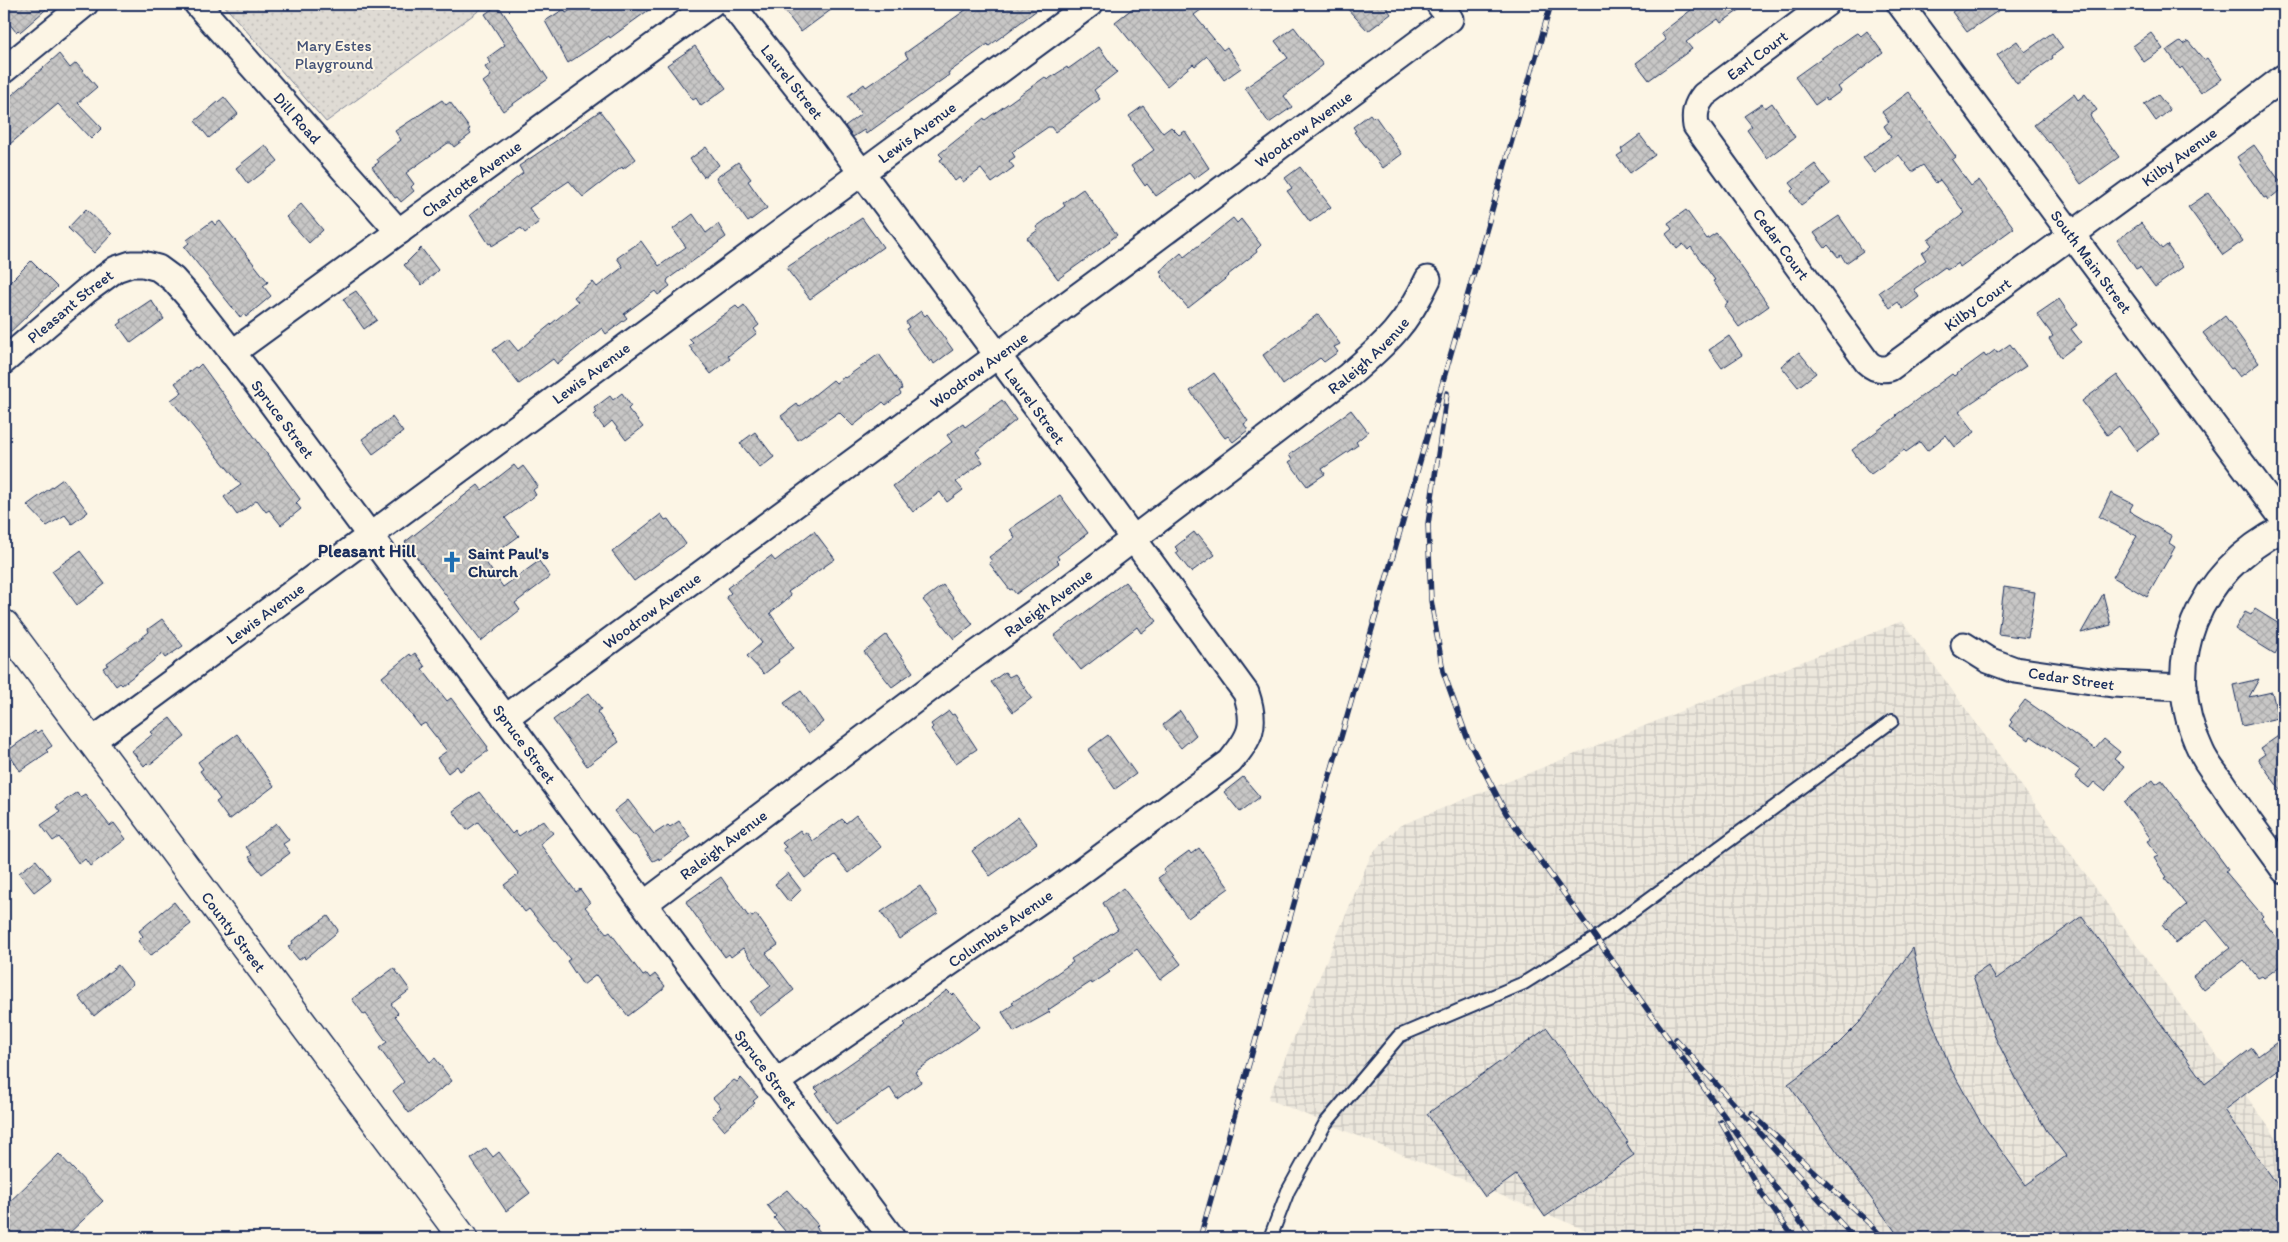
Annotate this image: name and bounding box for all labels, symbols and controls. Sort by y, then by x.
street label: Earl Court [1723,26,1792,84]
park label: Mary Estes Playground [295,36,373,73]
street label: Laurel Street [757,41,827,123]
street label: Woodrow Avenue [1251,86,1356,172]
street label: Dill Road [270,88,325,148]
street label: Lewis Avenue [874,97,960,168]
street label: Kilby Avenue [2138,123,2221,190]
street label: Charlotte Avenue [418,136,525,222]
street label: Cedar Court [1749,205,1813,284]
street label: South Main Street [2047,206,2136,317]
street label: Pleasant Street [23,265,117,347]
street label: Kilby Court [1941,274,2015,335]
street label: Raleigh Avenue [1324,313,1413,398]
street label: Woodrow Avenue [926,327,1032,412]
street label: Lewis Avenue [548,338,634,408]
street label: Laurel Street [1000,364,1069,448]
street label: Spruce Street [247,376,318,462]
district label: Pleasant Hill [318,540,417,562]
place label: Saint Paul's Church [468,544,549,581]
church icon: Saint Paul's Church [439,549,465,575]
street label: Raleigh Avenue [1000,564,1096,641]
street label: Woodrow Avenue [599,568,705,653]
street label: Lewis Avenue [222,579,308,649]
street label: Cedar Street [2027,663,2116,694]
street label: Spruce Street [489,701,560,787]
street label: Raleigh Avenue [676,806,771,884]
street label: Columbus Avenue [944,885,1057,972]
street label: County Street [197,888,270,976]
street label: Spruce Street [730,1026,801,1112]

